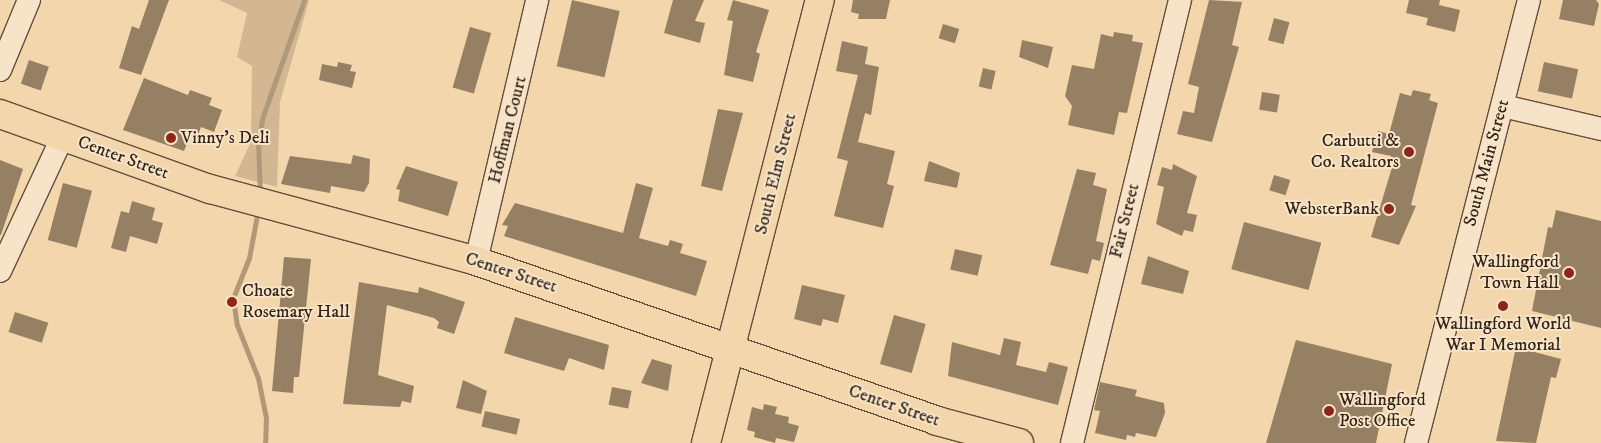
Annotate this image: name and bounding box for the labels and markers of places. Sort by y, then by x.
place label: Vinny’s Deli [181,127,269,149]
place label: Carbutti & Co. Realtors [1311,131,1399,173]
marker: Vinny’s Deli [165,132,177,144]
marker: Carbutti & Co. Realtors [1403,146,1415,158]
place label: WebsterBank [1284,198,1379,220]
marker: WebsterBank [1383,203,1395,215]
place label: Wallingford Town Hall [1472,252,1559,294]
marker: Wallingford Town Hall [1563,267,1575,279]
place label: Choate Rosemary Hall [242,281,350,324]
marker: Choate Rosemary Hall [226,296,238,308]
marker: Wallingford World War I Memorial [1497,300,1509,312]
place label: Wallingford World War I Memorial [1435,314,1571,356]
place label: Wallingford Post Office [1339,390,1426,432]
marker: Wallingford Post Office [1323,405,1335,417]

